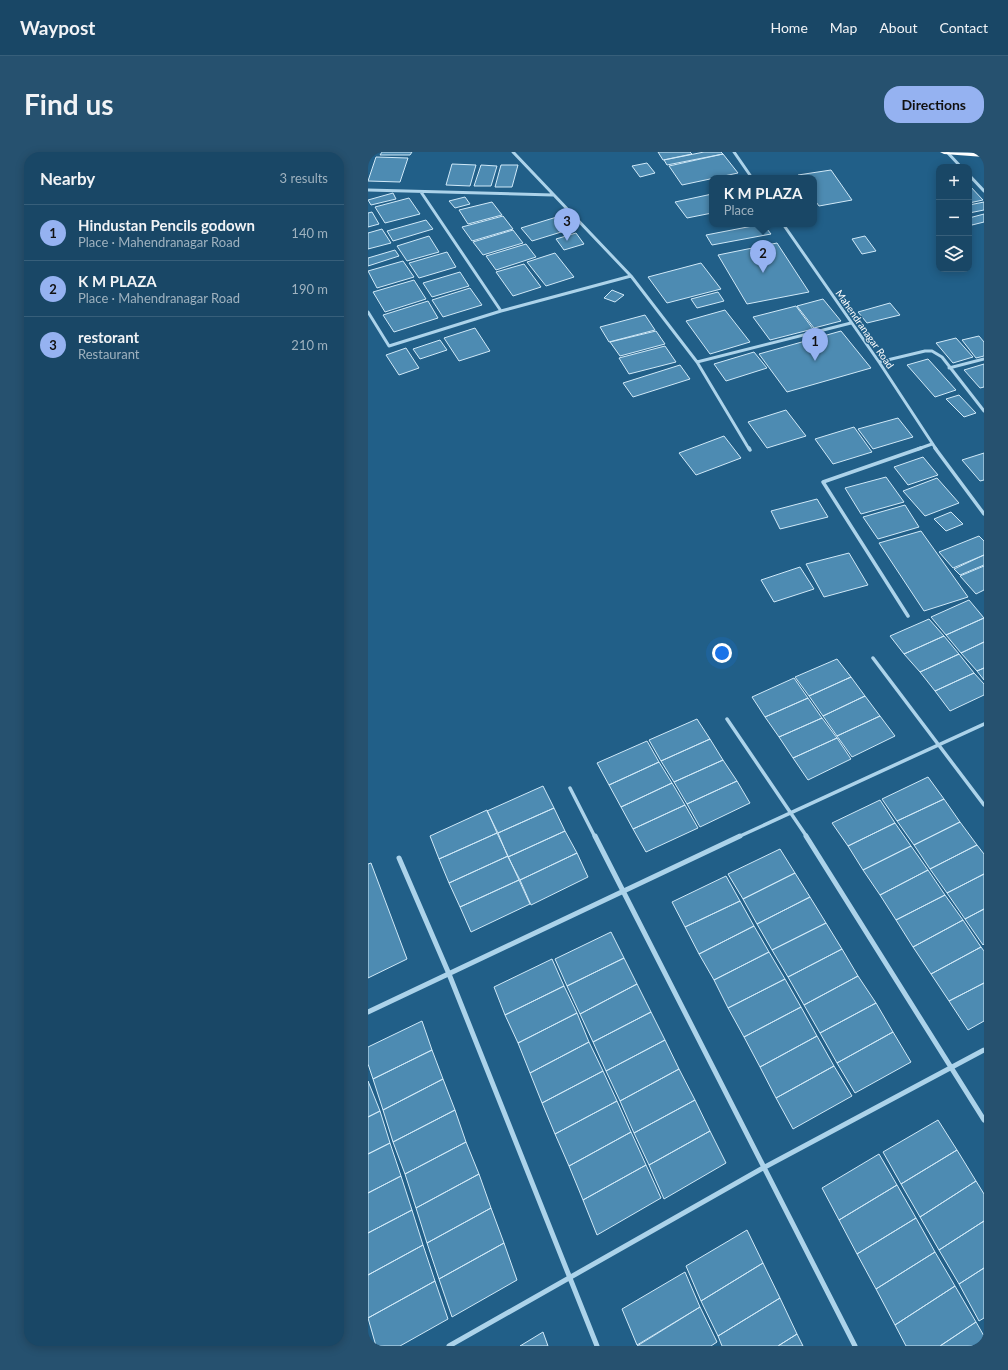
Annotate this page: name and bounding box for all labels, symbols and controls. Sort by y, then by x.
text: Waypost [20,16,95,39]
text: Home [770,19,808,36]
text: Map [830,19,857,36]
text: About [879,19,917,36]
text: Contact [939,19,988,36]
button: Directions [884,86,984,123]
text: Find us [24,87,114,121]
map controls [936,164,972,272]
button: + [936,164,972,200]
text: Nearby [40,168,95,189]
text: 3 results [280,170,328,186]
popup [709,175,817,227]
text: K M PLAZA [724,184,802,202]
button: − [936,200,972,236]
text: Place [724,202,754,218]
pin: 3 [554,208,580,241]
text: Hindustan Pencils godown [78,216,255,234]
text: 1 [49,225,57,241]
text: 140 m [291,225,328,241]
text: Place · Mahendranagar Road [78,234,240,250]
button: layers [936,236,972,272]
pin: 2 [750,240,776,273]
text: K M PLAZA [78,272,157,290]
text: 2 [49,281,57,297]
text: 190 m [291,281,328,297]
street label: Mahendranagar Road [833,287,897,371]
text: Place · Mahendranagar Road [78,290,240,306]
text: restorant [78,328,139,346]
pin: 1 [802,328,828,361]
text: 3 [49,337,57,353]
text: 210 m [291,337,328,353]
text: Restaurant [78,346,140,362]
your location [712,643,732,663]

